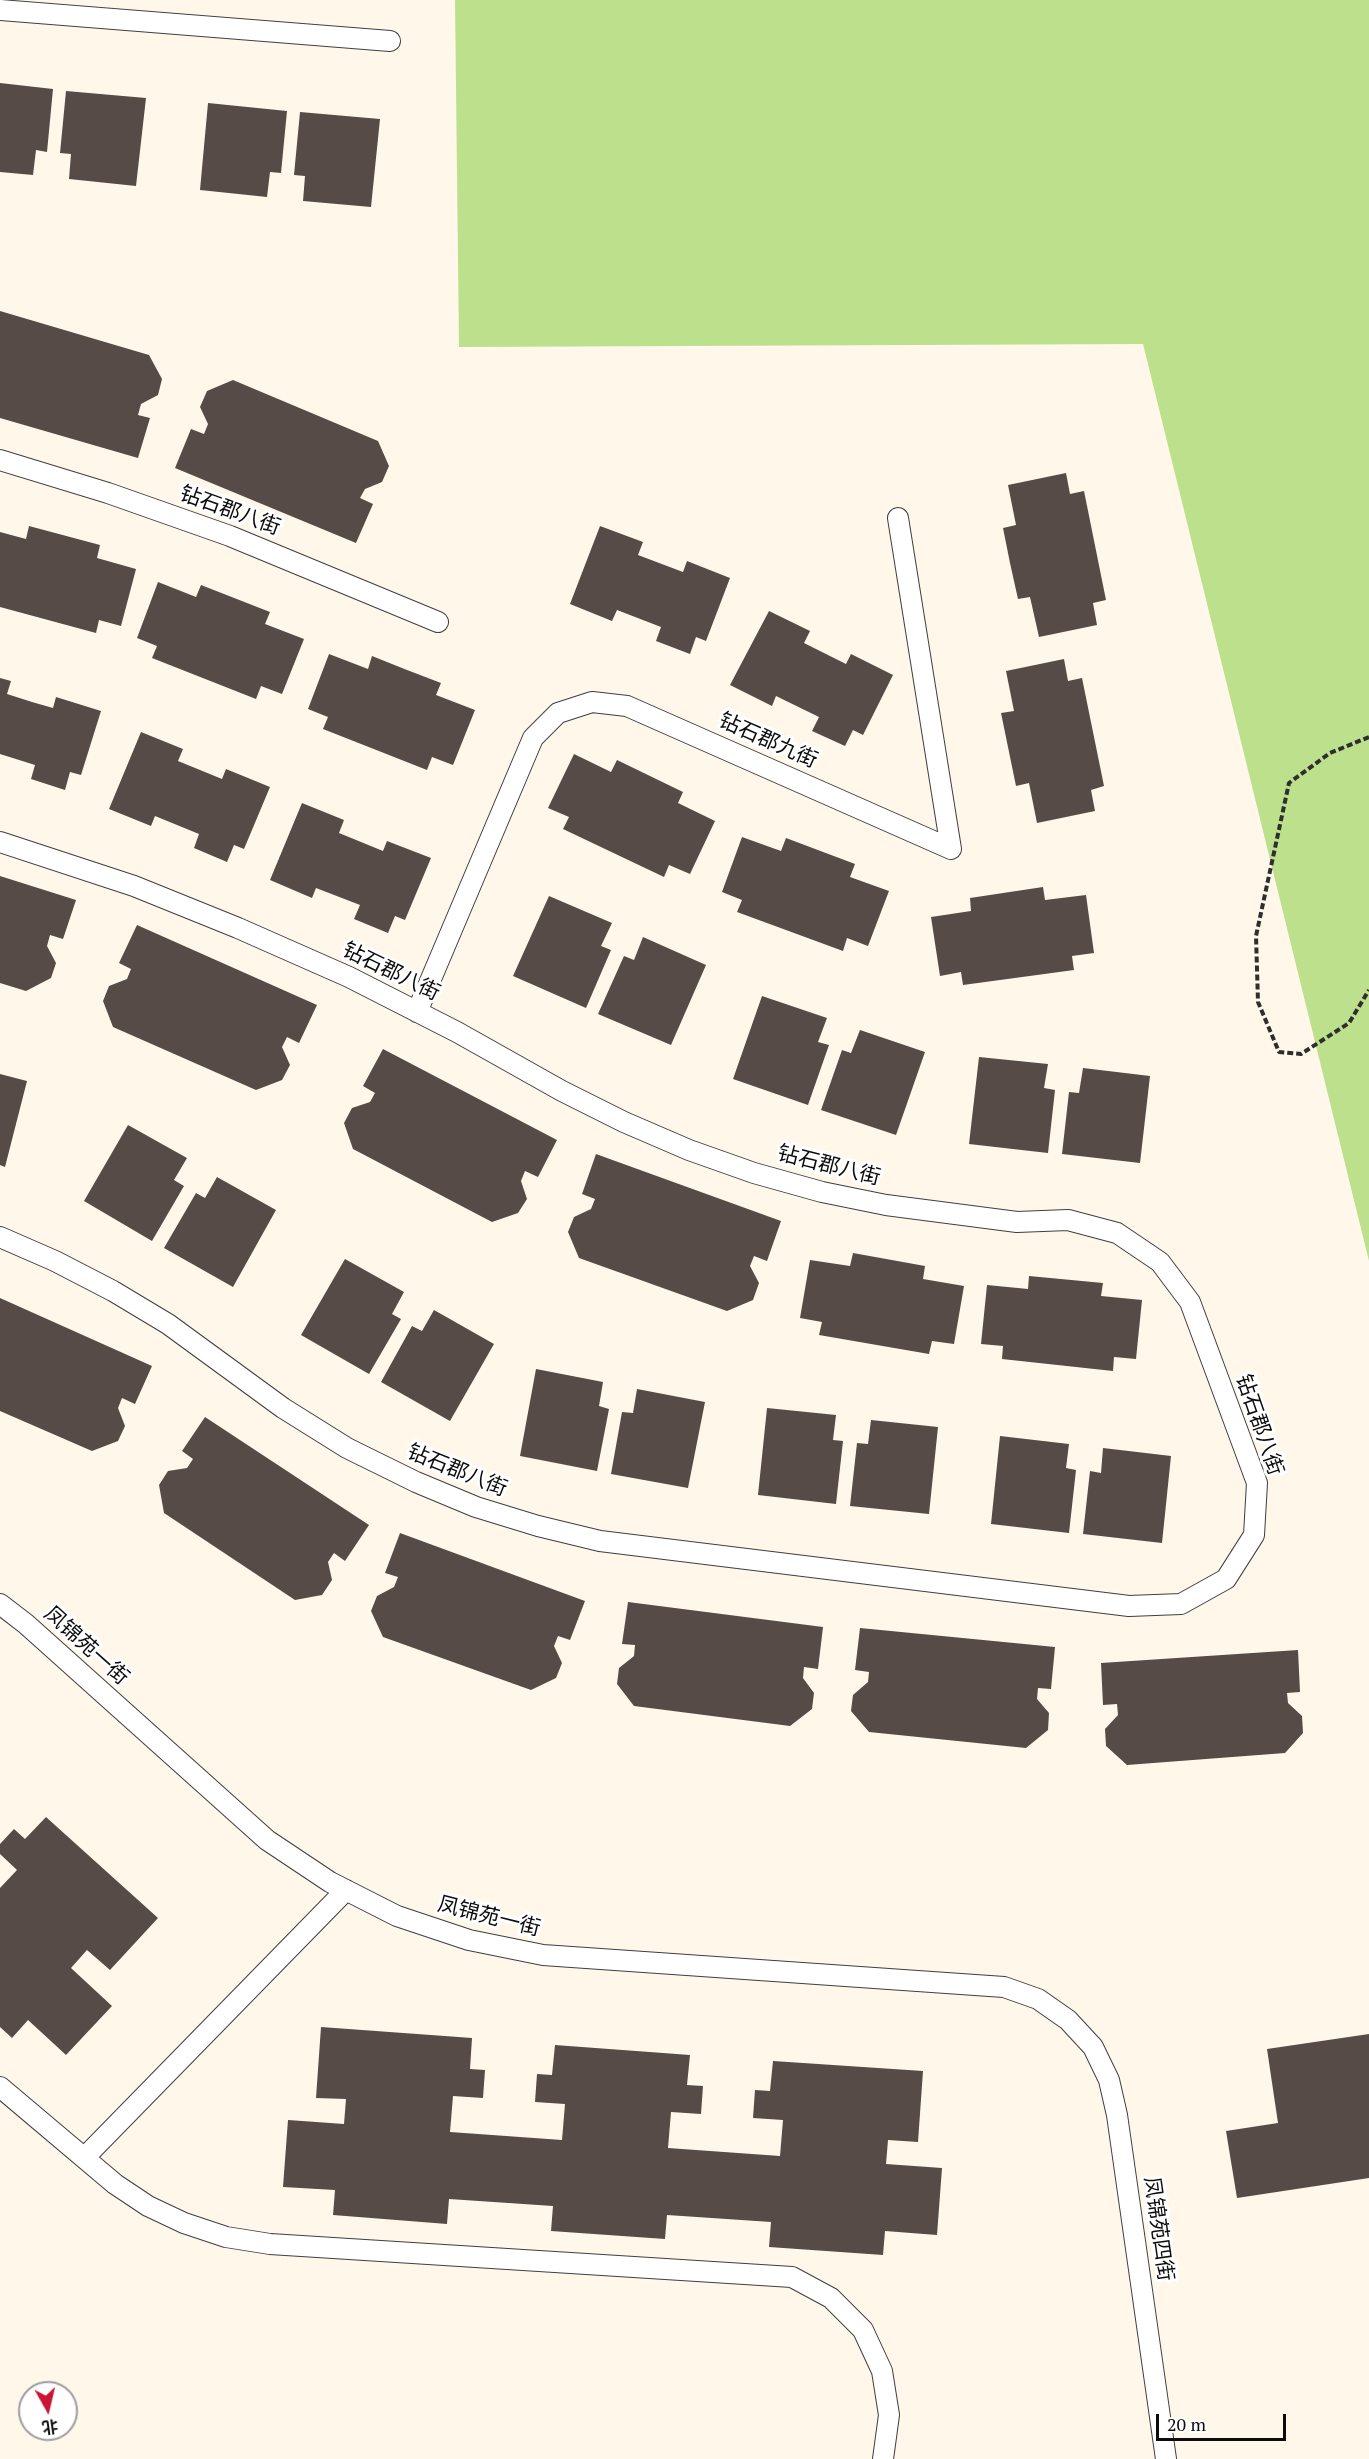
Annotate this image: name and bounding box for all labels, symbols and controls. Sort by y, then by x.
street label: 钻石郡八街 [176,481,284,541]
street label: 钻石郡九街 [715,708,821,774]
street label: 钻石郡八街 [338,938,444,1006]
street label: 钻石郡八街 [775,1141,883,1191]
street label: 钻石郡八街 [1230,1371,1288,1479]
street label: 钻石郡八街 [404,1440,510,1502]
street label: 凤锦苑一街 [39,1602,133,1690]
street label: 凤锦苑一街 [435,1892,543,1942]
street label: 凤锦苑四街 [1138,2175,1178,2283]
north arrow [18,2381,78,2441]
scale bar [1159,2402,1290,2440]
text: 20 m [1167,2412,1206,2436]
text: 北 [41,2415,60,2439]

